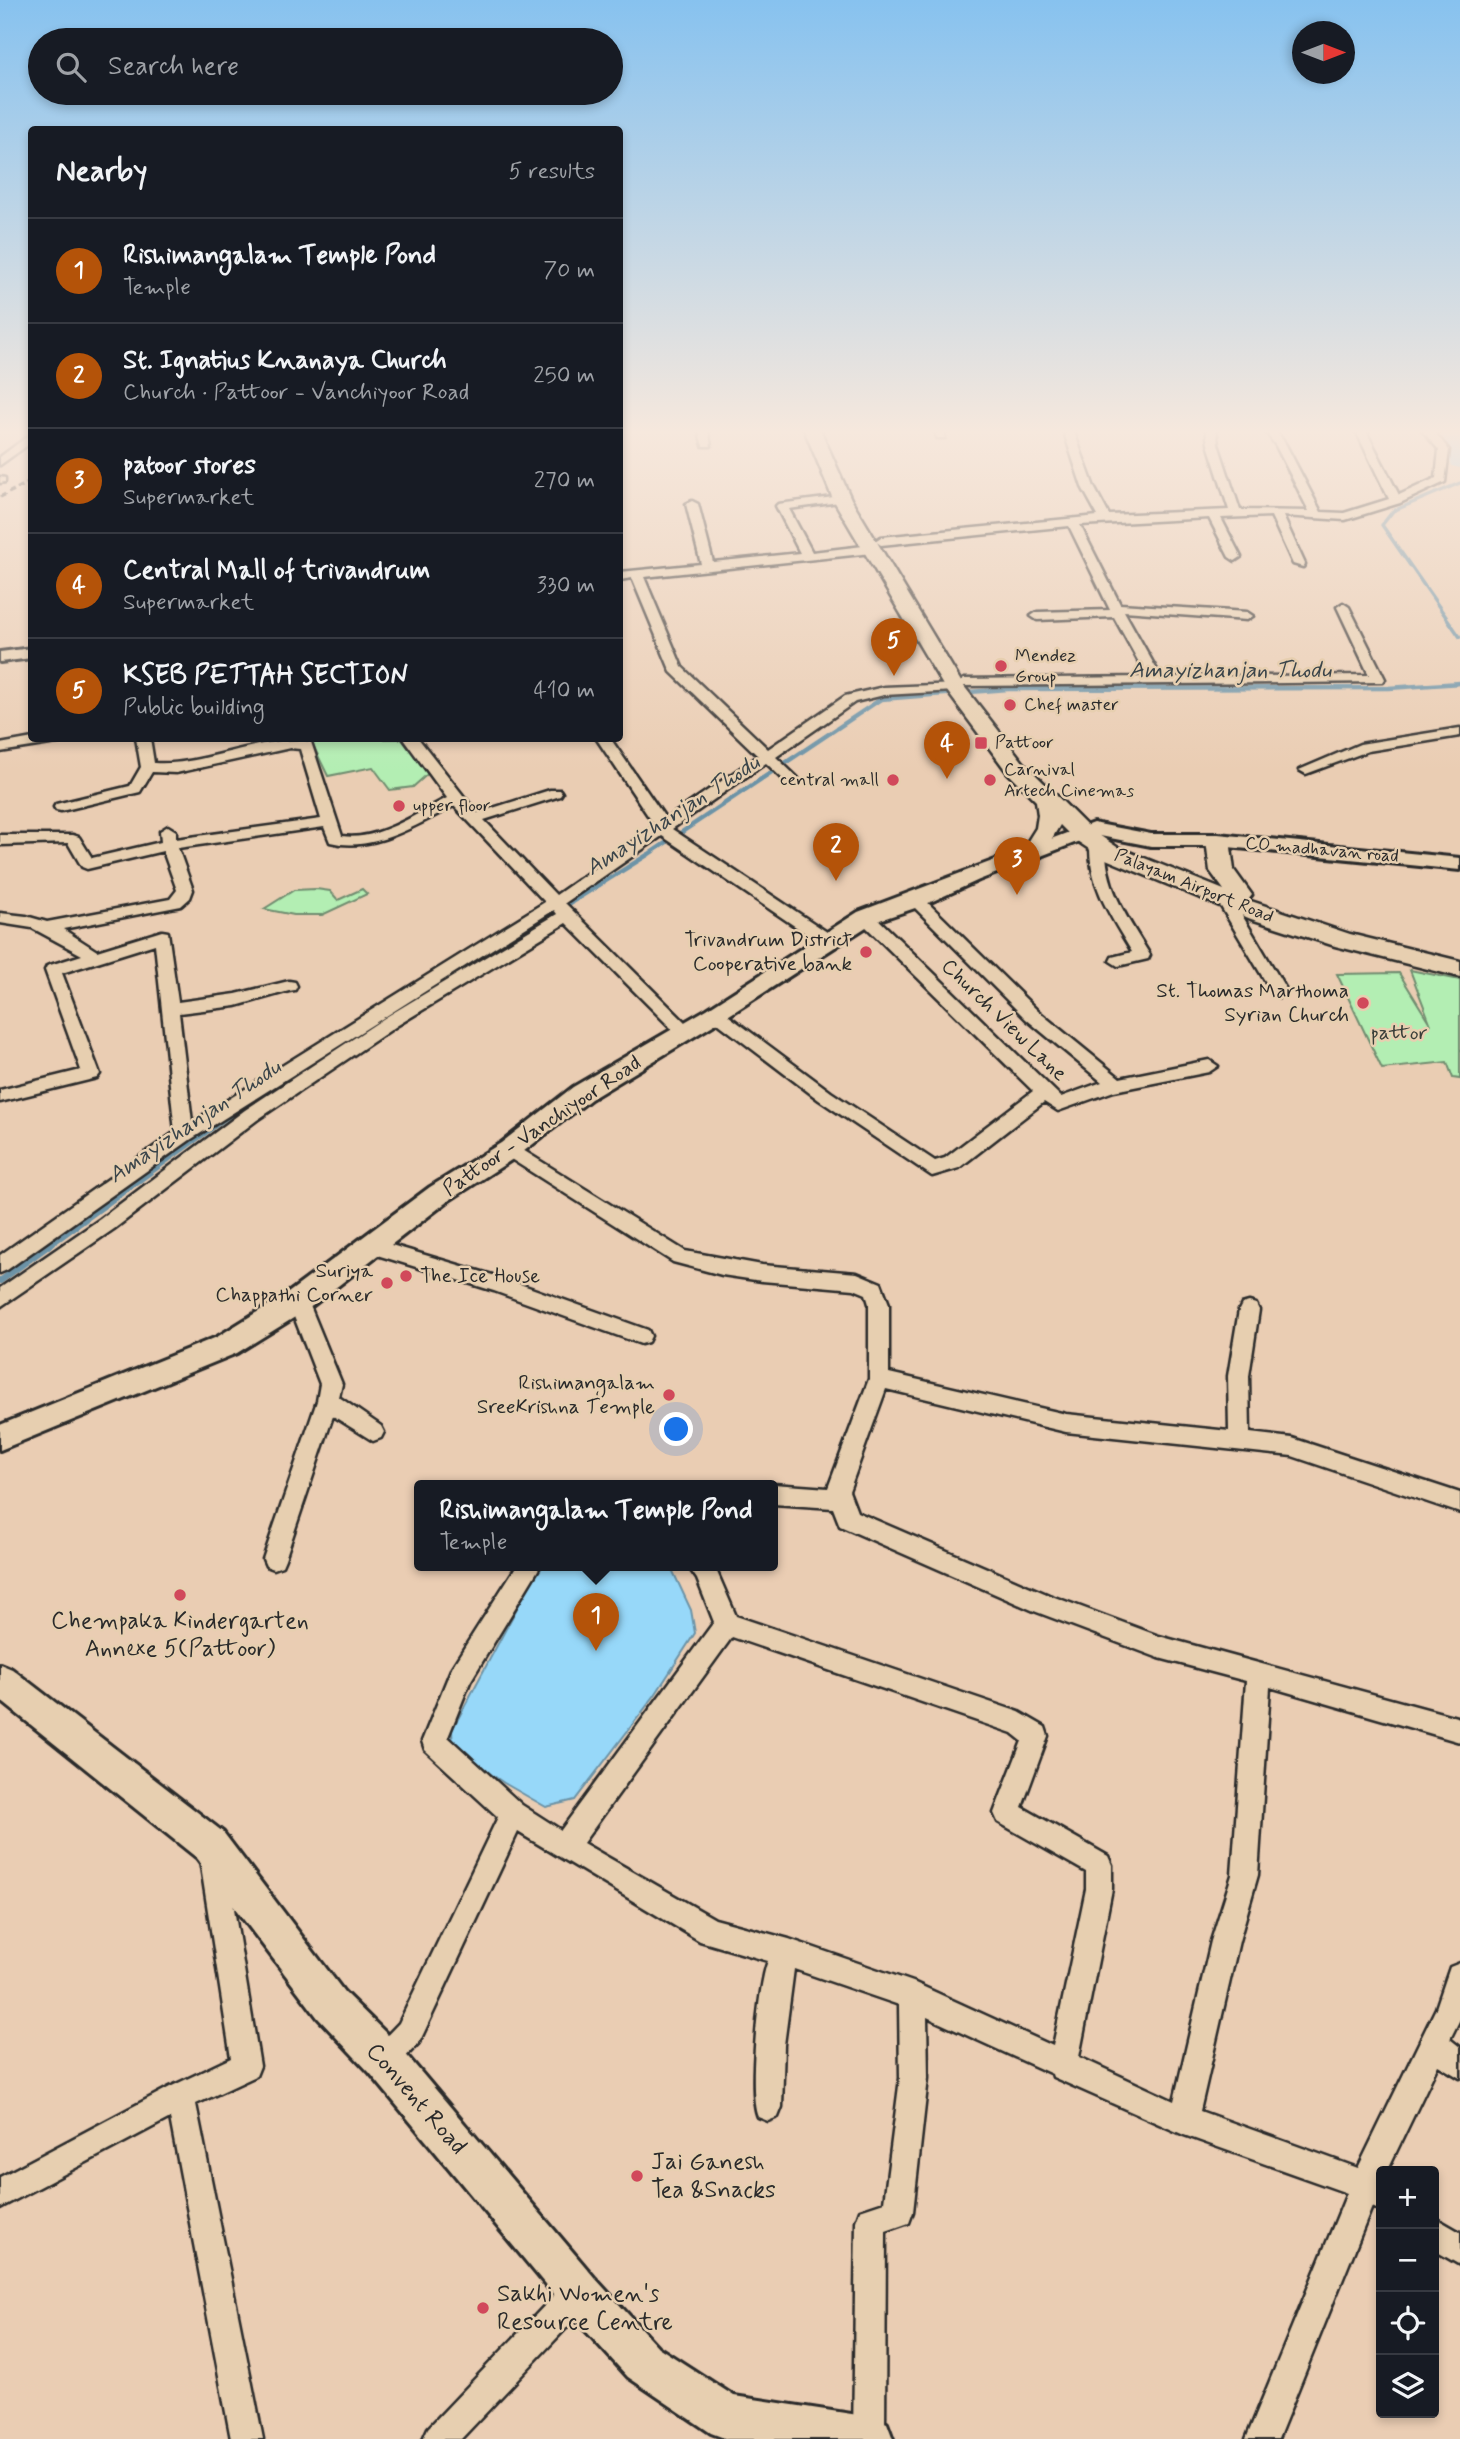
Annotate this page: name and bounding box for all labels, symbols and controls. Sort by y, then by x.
north arrow [1292,21,1355,84]
search box [28,28,623,105]
icon: search [52,48,90,86]
text: Search here [108,50,239,84]
text: Nearby [56,152,147,191]
text: 5 results [509,157,595,187]
text: Rishimangalam Temple Pond [123,239,436,273]
text: 1 [74,256,84,286]
text: 70 m [543,256,595,286]
text: Temple [123,273,191,303]
text: St. Ignatius Knanaya Church [123,344,447,378]
text: 2 [73,361,85,391]
text: 250 m [533,361,595,391]
text: Church · Pattoor - Vanchiyoor Road [123,378,469,408]
text: patoor stores [123,449,256,483]
text: 3 [74,466,84,496]
text: 270 m [534,466,595,496]
text: Supermarket [123,483,254,513]
text: Central Mall of trivandrum [123,554,430,588]
text: 4 [72,571,86,601]
text: 330 m [537,571,595,601]
text: Supermarket [123,588,254,618]
pin: 5 [871,618,917,676]
place label: Mendez Group [1015,644,1076,689]
water label: Amayizhanjan Thodu [1129,656,1333,686]
marker: Mendez Group [993,658,1009,674]
text: KSEB PETTAH SECTION [123,659,408,693]
text: 5 [72,676,86,706]
text: 410 m [533,676,595,706]
text: Public building [123,693,265,723]
place label: Chef master [1024,693,1119,717]
marker: Chef master [1002,697,1018,713]
pin: 4 [924,721,970,779]
place label: Pattoor [995,731,1054,755]
marker: Pattoor [973,735,989,751]
water label: Amayizhanjan Thodu [580,748,767,884]
place label: Carnival Artech Cinemas [1004,758,1134,803]
place label: central mall [780,768,879,792]
marker: central mall [885,772,901,788]
marker: Carnival Artech Cinemas [982,772,998,788]
place label: upper floor [413,794,491,818]
marker: upper floor [391,798,407,814]
pin: 2 [813,823,859,881]
street label: CO madhavan road [1244,831,1400,869]
pin: 3 [994,837,1040,895]
street label: Palayam Airport Road [1111,843,1277,929]
place label: Trivandrum District Cooperative bank [684,926,852,978]
marker: Trivandrum District Cooperative bank [858,944,874,960]
street label: Church View Lane [935,953,1073,1087]
place label: St. Thomas Marthoma Syrian Church [1156,977,1349,1029]
marker: St. Thomas Marthoma Syrian Church [1355,995,1371,1011]
park label: pattor [1370,1019,1428,1047]
street label: Pattoor - Vanchiyoor Road [437,1049,647,1203]
water label: Amayizhanjan Thodu [103,1052,289,1191]
place label: Suriya Chappathi Corner [215,1257,373,1309]
place label: The Ice House [420,1262,540,1290]
marker: The Ice House [398,1268,414,1284]
marker: Suriya Chappathi Corner [379,1275,395,1291]
place label: Rishimangalam SreeKrishna Temple [477,1369,655,1421]
marker: Rishimangalam SreeKrishna Temple [661,1387,677,1403]
your location [659,1412,693,1446]
popup [414,1480,778,1571]
text: Rishimangalam Temple Pond [439,1494,753,1528]
text: Temple [439,1528,507,1558]
marker: Chempaka Kindergarten Annexe 5(Pattoor) [172,1587,188,1603]
pin: 1 [573,1593,619,1651]
place label: Chempaka Kindergarten Annexe 5(Pattoor) [51,1606,309,1665]
street label: Convent Road [359,2036,473,2162]
place label: Jai Ganesh Tea &Snacks [651,2147,776,2206]
map controls [1376,2166,1439,2418]
button: + [1376,2166,1439,2229]
marker: Jai Ganesh Tea &Snacks [629,2168,645,2184]
button: − [1376,2229,1439,2292]
place label: Sakhi Women's Resource Centre [497,2279,673,2338]
button: locate [1376,2292,1439,2355]
marker: Sakhi Women's Resource Centre [475,2300,491,2316]
button: layers [1376,2355,1439,2418]

